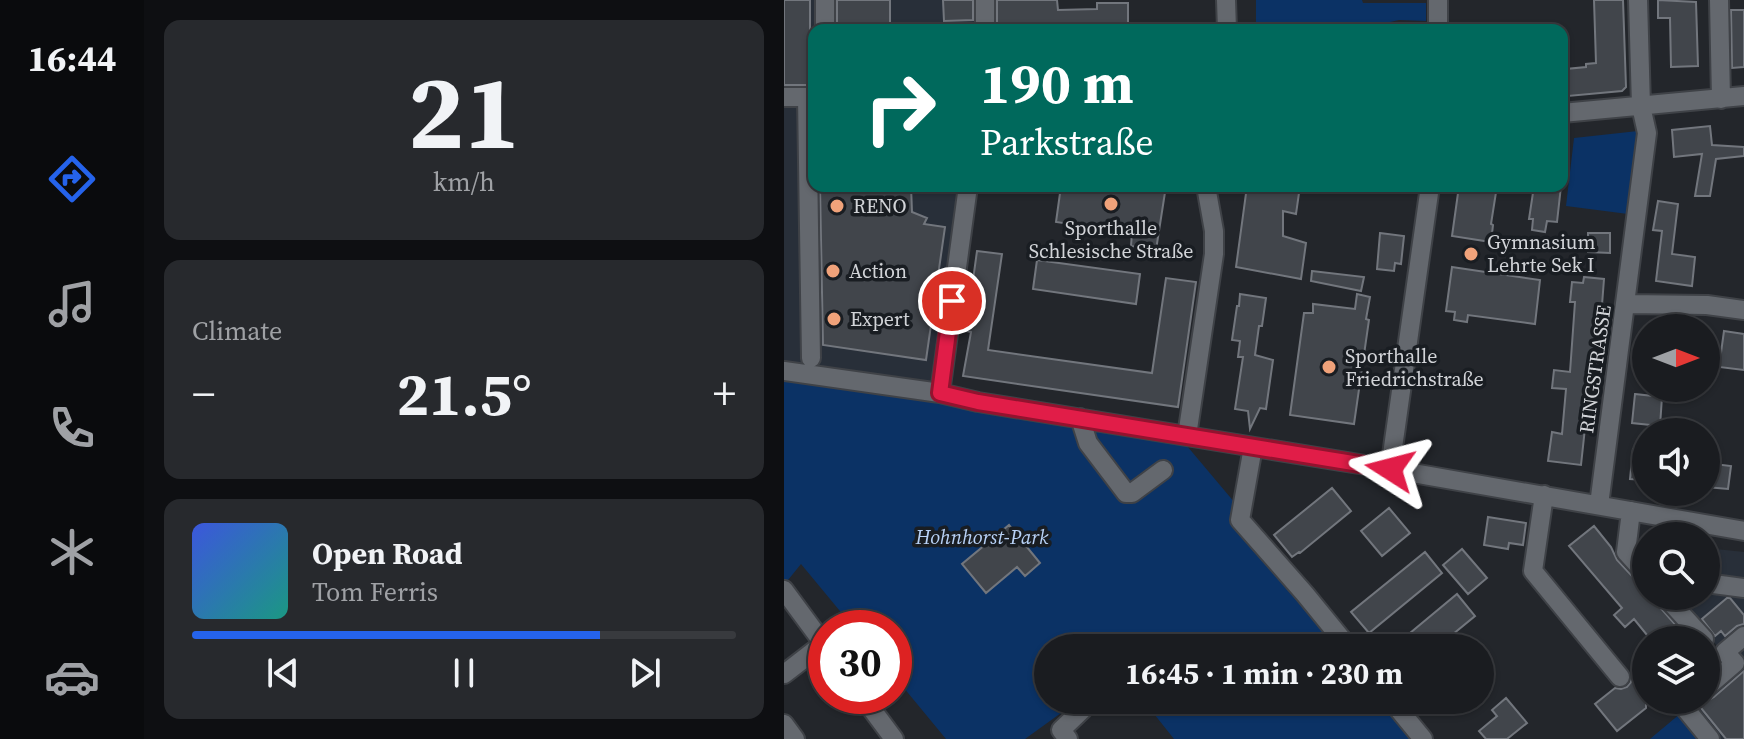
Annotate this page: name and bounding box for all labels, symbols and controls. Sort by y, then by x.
text: 16:44 [28,34,116,83]
text: 21 [408,40,520,183]
text: 190 m [980,45,1134,122]
icon: right [848,56,952,160]
text: Parkstraße [980,118,1154,167]
icon: directions [44,151,100,207]
text: km/h [433,164,495,200]
place label: RENO [853,192,907,220]
marker: Sporthalle Schlesische Straße [1102,195,1120,213]
marker: RENO [828,197,846,215]
place label: Sporthalle Schlesische Straße [1029,214,1193,265]
place label: Gymnasium Lehrte Sek I [1487,228,1596,279]
marker: Gymnasium Lehrte Sek I [1462,245,1480,263]
place label: Action [849,257,907,285]
marker: Action [824,262,842,280]
pin [918,267,986,335]
icon: music [44,276,100,332]
icon: arrive [930,279,974,323]
street label: RINGSTRASSE [1572,303,1618,435]
place label: Expert [850,305,910,333]
marker: Expert [825,310,843,328]
text: Climate [192,313,282,349]
north arrow [1632,314,1720,402]
map controls [1632,314,1720,714]
place label: Sporthalle Friedrichstraße [1345,342,1484,393]
text: 21.5° [396,353,532,435]
marker: Sporthalle Friedrichstraße [1320,358,1338,376]
text: − [192,363,215,424]
text: + [713,363,736,424]
icon: phone [44,400,100,456]
button: sound [1632,418,1720,506]
position arrow [1348,427,1432,511]
button: search [1632,522,1720,610]
park label: Hohnhorst-Park [915,523,1049,551]
icon: climate [44,524,100,580]
text: Open Road [312,533,463,574]
text: Tom Ferris [312,574,438,610]
speed limit sign: 30 [808,610,912,714]
button: layers [1632,626,1720,714]
icon: car [44,649,100,705]
icon: previous [261,651,305,695]
icon: pause [442,651,486,695]
icon: next [623,651,667,695]
text: 16:45 · 1 min · 230 m [1125,653,1403,694]

